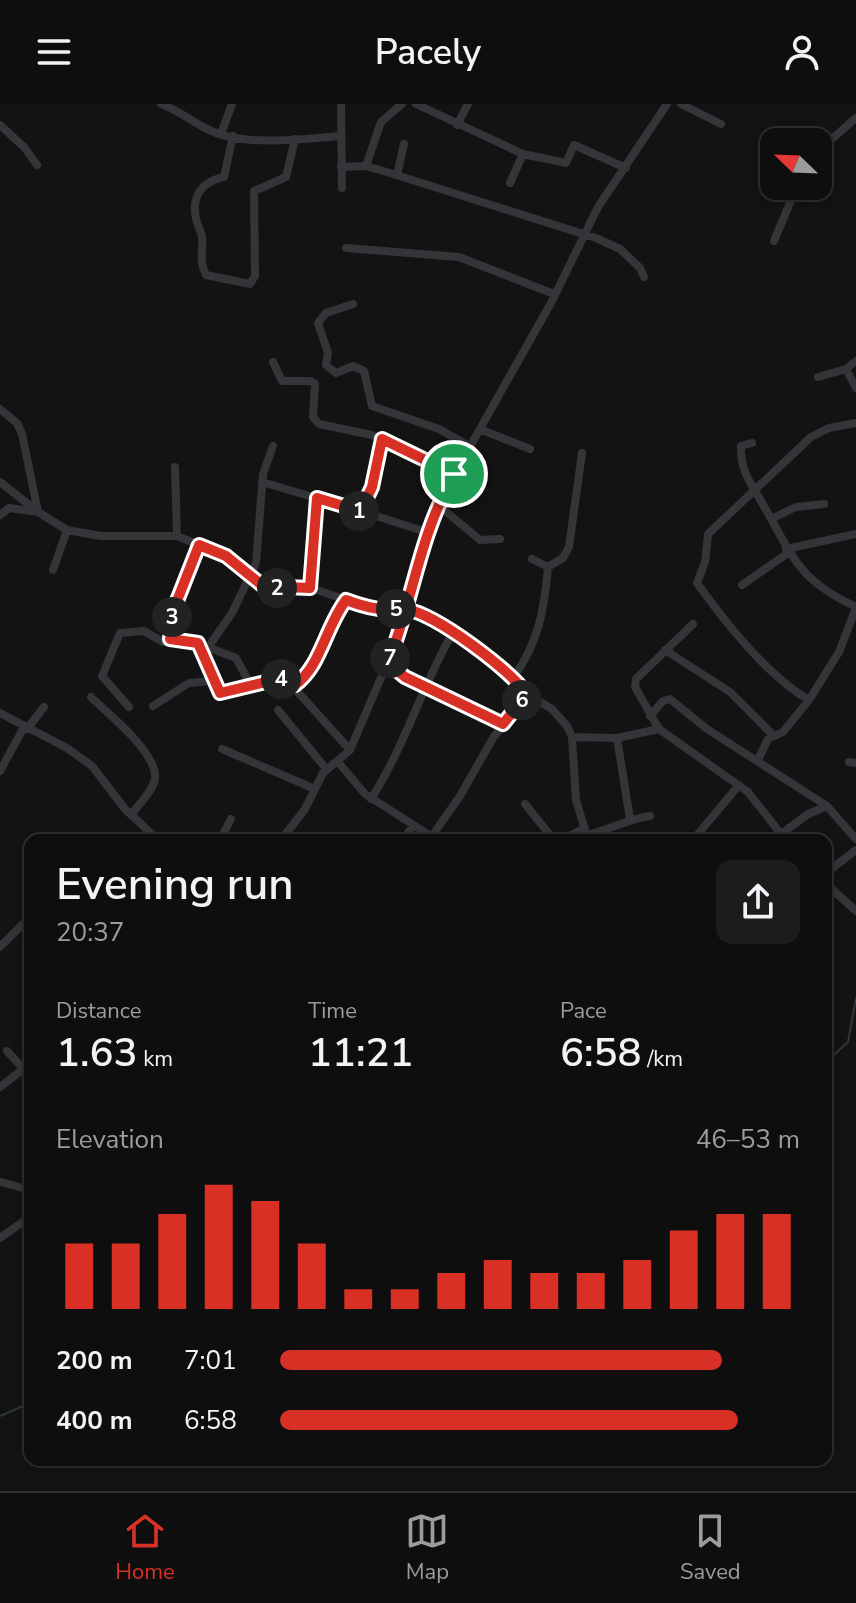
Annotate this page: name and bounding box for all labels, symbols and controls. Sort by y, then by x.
text: Pacely [375,28,481,77]
icon: menu [32,30,76,74]
icon: person [780,30,824,74]
north arrow [760,128,832,200]
map controls [760,128,832,200]
pin [420,440,488,508]
icon: arrive [432,452,476,496]
pin: 1 [339,491,379,531]
text: 1 [352,496,366,526]
pin: 2 [257,568,297,608]
text: 2 [270,573,284,603]
pin: 5 [376,589,416,629]
text: 5 [389,594,403,624]
pin: 3 [152,597,192,637]
text: 3 [165,602,179,632]
pin: 7 [370,638,410,678]
text: 7 [383,643,397,673]
pin: 4 [261,659,301,699]
text: 4 [274,664,288,694]
pin: 6 [502,680,542,720]
text: 6 [515,685,529,715]
text: Evening run [56,855,294,915]
button: share [716,860,800,944]
text: 20:37 [56,915,124,950]
text: Distance [56,996,141,1026]
text: Time [308,996,357,1026]
text: Pace [560,996,607,1026]
text: 1.63 [56,1026,137,1080]
text: 11:21 [308,1026,413,1080]
text: 6:58 [560,1026,641,1080]
text: km [137,1044,173,1074]
text: /km [641,1044,683,1074]
text: Elevation [56,1122,164,1157]
text: 46–53 m [696,1122,800,1157]
text: 200 m [56,1343,133,1378]
text: 7:01 [184,1343,237,1378]
text: 400 m [56,1403,133,1438]
text: 6:58 [184,1403,237,1438]
tab: Home [115,1509,175,1587]
tab: Map [405,1509,449,1587]
tab: Saved [680,1509,741,1587]

